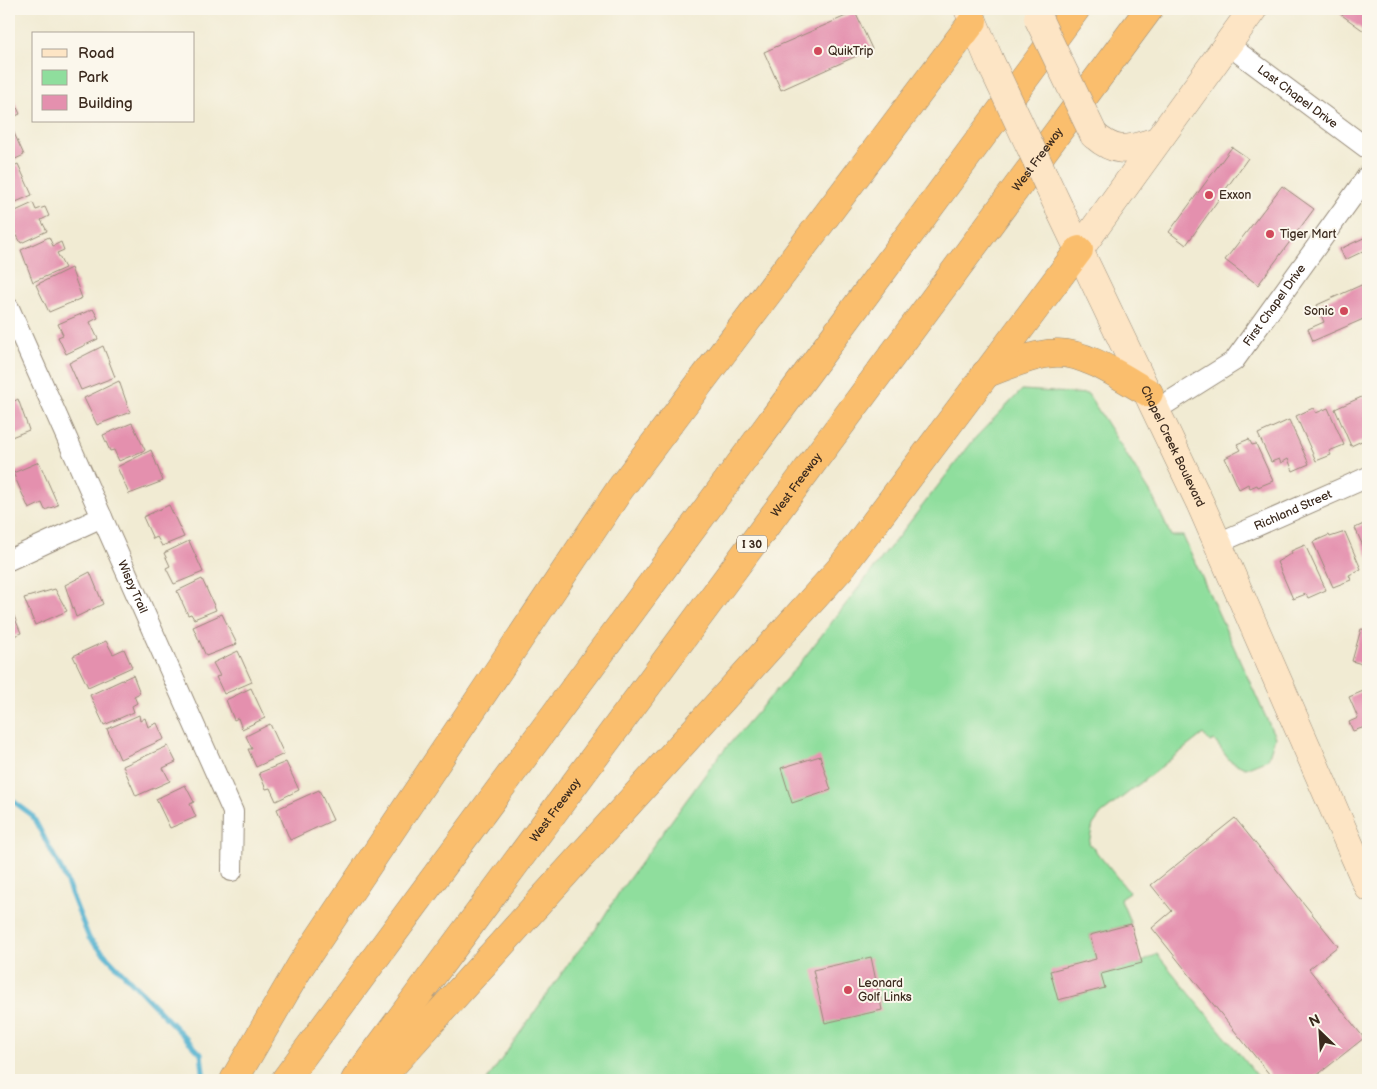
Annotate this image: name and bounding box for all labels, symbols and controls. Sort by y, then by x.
legend [32,32,195,122]
text: Road [78,44,114,63]
place label: QuikTrip [828,44,873,59]
marker: QuikTrip [812,45,824,57]
street label: Last Chapel Drive [1254,62,1341,131]
text: Park [78,68,109,87]
text: Building [78,94,133,113]
street label: West Freeway [1009,124,1066,194]
place label: Exxon [1219,188,1252,203]
marker: Exxon [1203,189,1215,201]
place label: Tiger Mart [1280,227,1337,242]
marker: Tiger Mart [1264,228,1276,240]
street label: First Chapel Drive [1240,261,1309,349]
place label: Sonic [1304,304,1334,319]
marker: Sonic [1338,305,1350,317]
street label: Chapel Creek Boulevard [1137,383,1208,509]
street label: West Freeway [768,449,825,520]
street label: Richland Street [1252,486,1334,534]
road number: I 30 [737,536,767,552]
street label: Wispy Trail [115,558,151,616]
street label: West Freeway [526,775,584,845]
place label: Leonard Golf Links [858,976,912,1005]
marker: Leonard Golf Links [842,984,854,996]
north arrow [1294,1006,1344,1056]
text: N [1306,1011,1323,1031]

